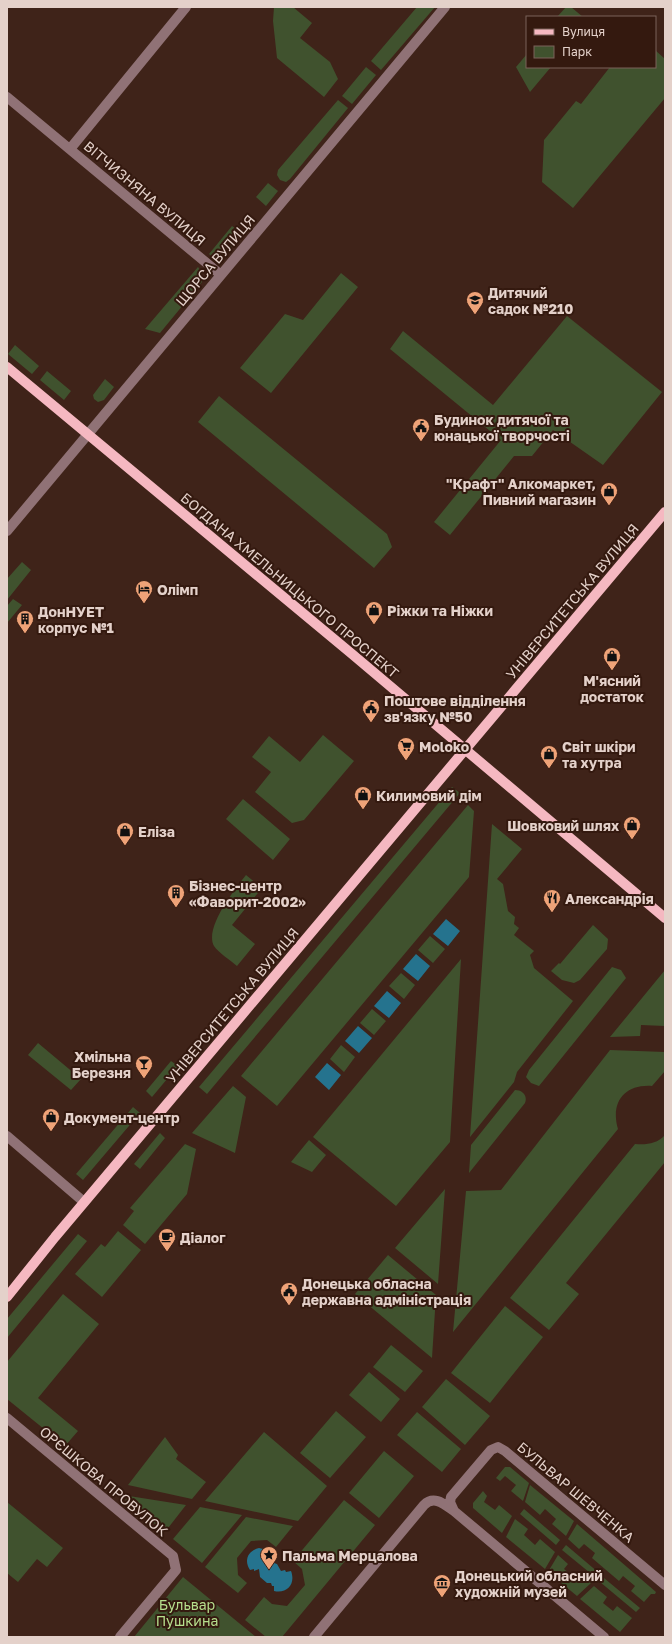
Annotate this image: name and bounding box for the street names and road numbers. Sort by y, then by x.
street label: ВІТЧИЗНЯНА ВУЛИЦЯ [81,137,209,249]
street label: ЩОРСА ВУЛИЦЯ [172,211,258,309]
street label: БОГДАНА ХМЕЛЬНИЦЬКОГО ПРОСПЕКТ [178,489,403,681]
street label: УНІВЕРСИТЕТСЬКА ВУЛИЦЯ [502,520,642,682]
street label: УНІВЕРСИТЕТСЬКА ВУЛИЦЯ [162,924,302,1086]
street label: ОРЄШКОВА ПРОВУЛОК [36,1422,172,1540]
street label: БУЛЬВАР ШЕВЧЕНКА [514,1438,638,1546]

